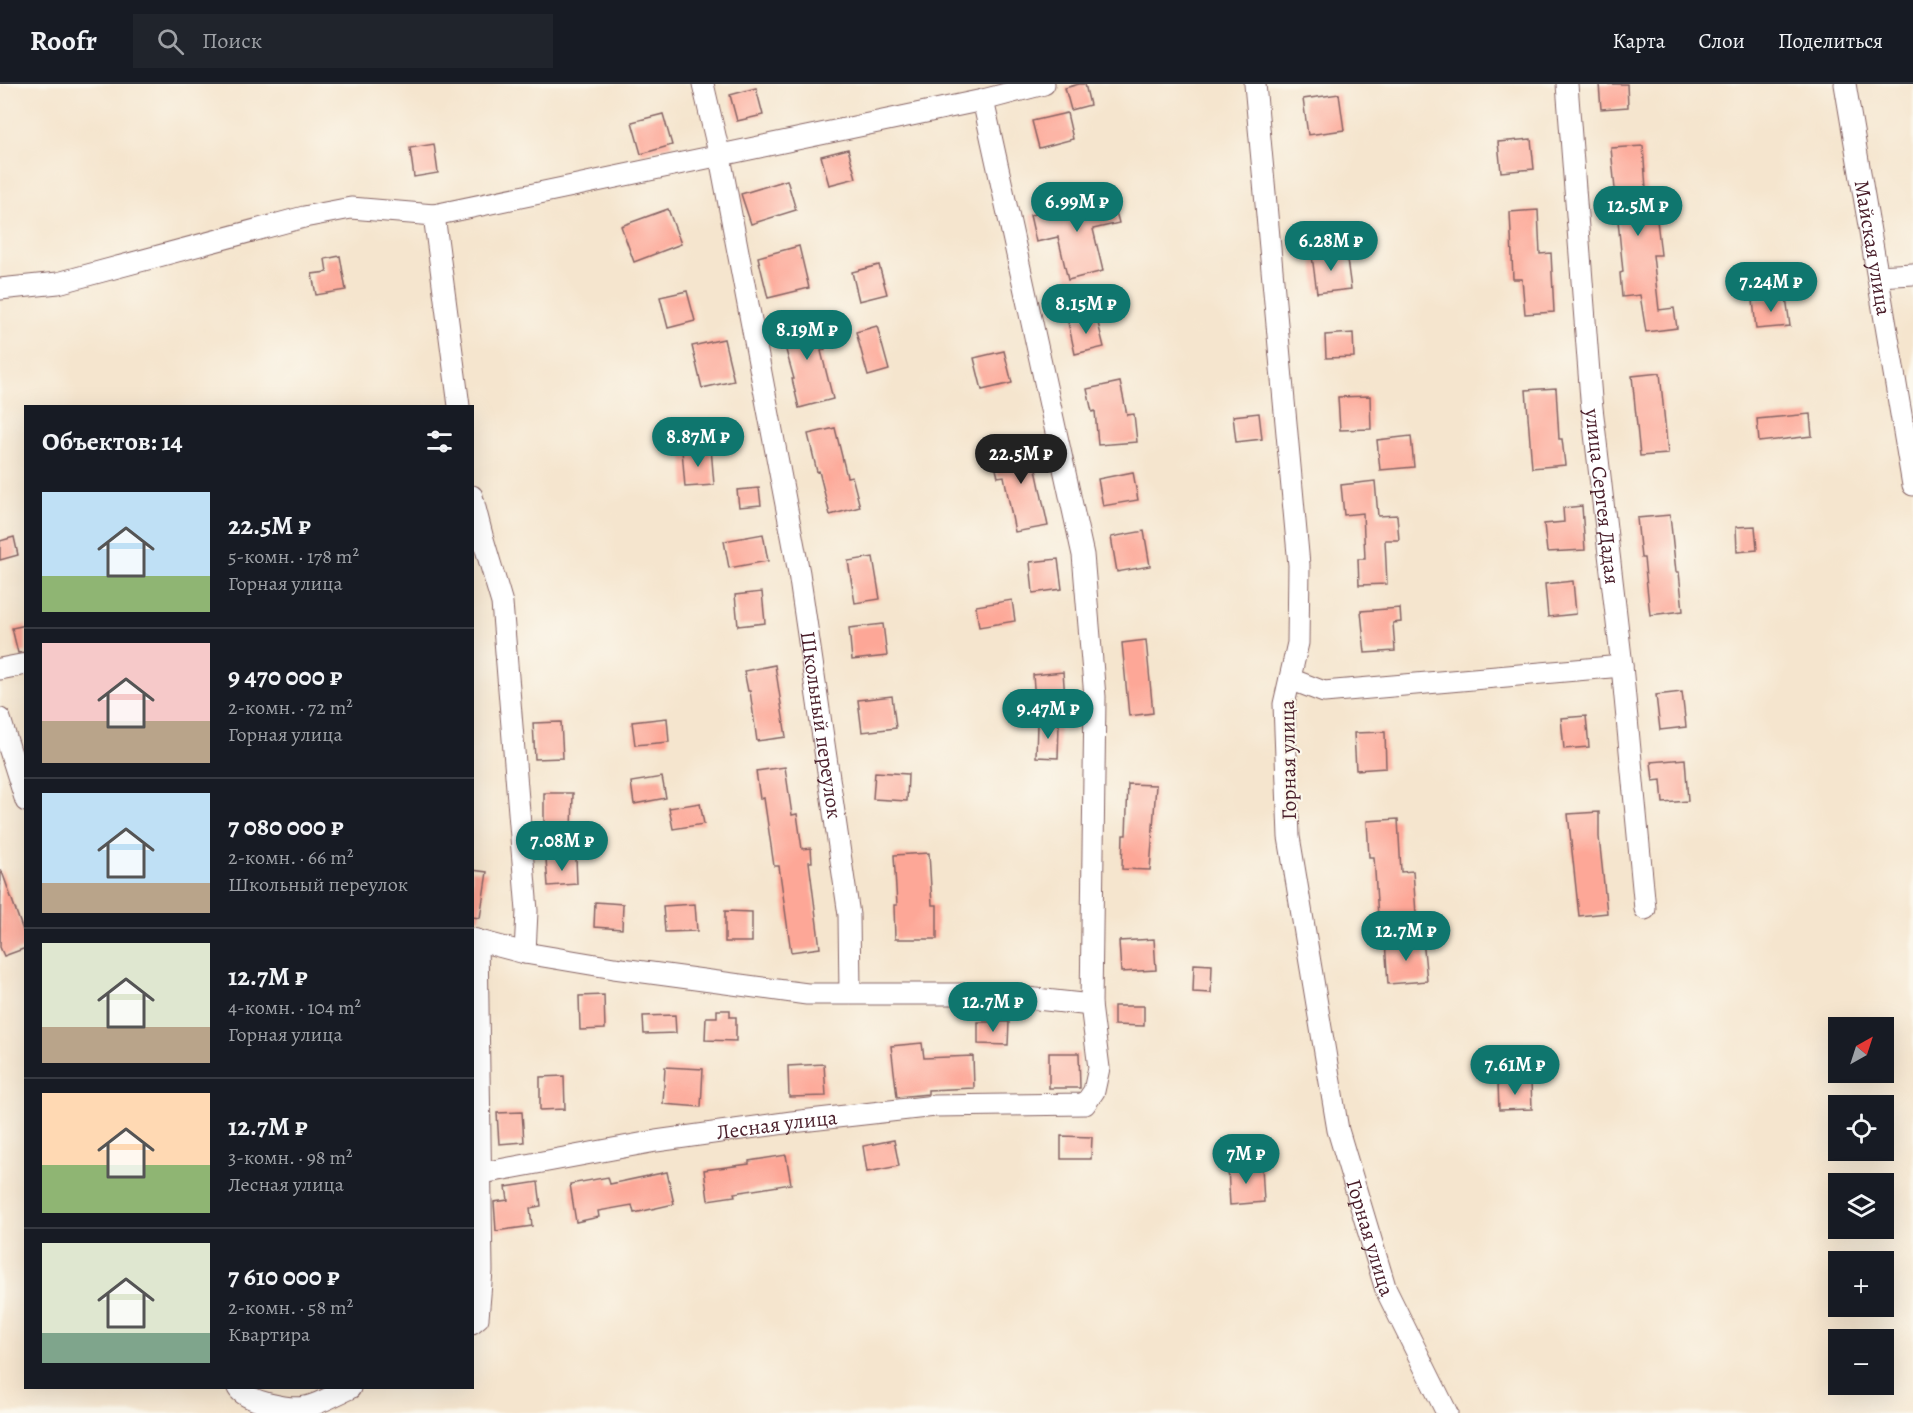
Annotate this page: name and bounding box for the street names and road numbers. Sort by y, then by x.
street label: Майская улица [1848,178,1898,318]
street label: улица Сергея Дадая [1578,406,1626,586]
street label: Школьный переулок [794,629,849,821]
street label: Горная улица [1273,699,1303,820]
street label: Лесная улица [714,1103,839,1146]
street label: Горная улица [1340,1176,1401,1301]

